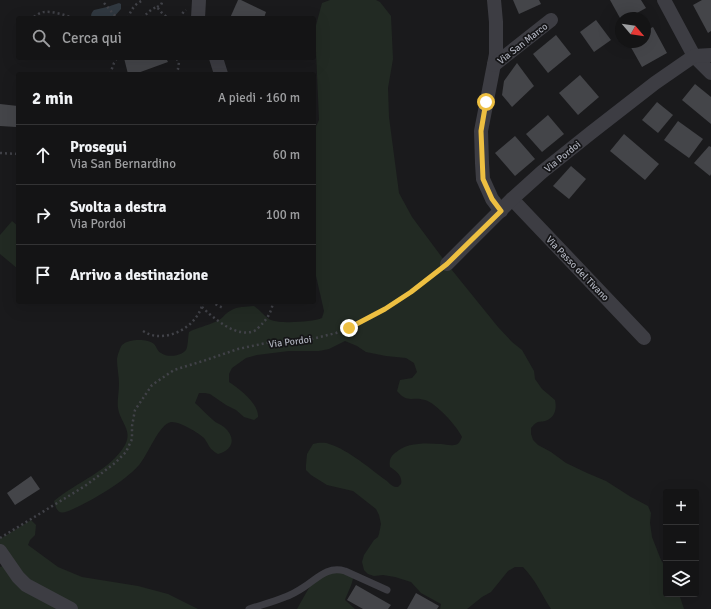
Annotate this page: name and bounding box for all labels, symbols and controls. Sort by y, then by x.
north arrow [615,12,651,48]
search box [16,16,316,60]
street label: Via San Marco [495,20,550,67]
icon: search [30,27,52,49]
text: Cerca qui [62,29,122,47]
text: 2 min [32,88,73,109]
text: A piedi · 160 m [218,90,300,106]
route start [477,93,495,111]
text: Prosegui [70,138,127,156]
street label: Via Pordoi [542,139,583,175]
icon: ahead [32,144,54,166]
text: 60 m [273,147,300,163]
text: Via San Bernardino [70,156,176,172]
text: Svolta a destra [70,198,166,216]
icon: right [32,204,54,226]
text: 100 m [266,207,300,223]
text: Via Pordoi [70,216,126,232]
street label: Via Passo del Tivano [543,234,611,304]
icon: arrive [32,264,54,286]
text: Arrivo a destinazione [70,266,208,284]
route end [340,319,358,337]
street label: Via Pordoi [268,333,312,351]
map controls [663,489,699,597]
button: + [663,489,699,525]
button: − [663,525,699,561]
button: layers [663,561,699,597]

